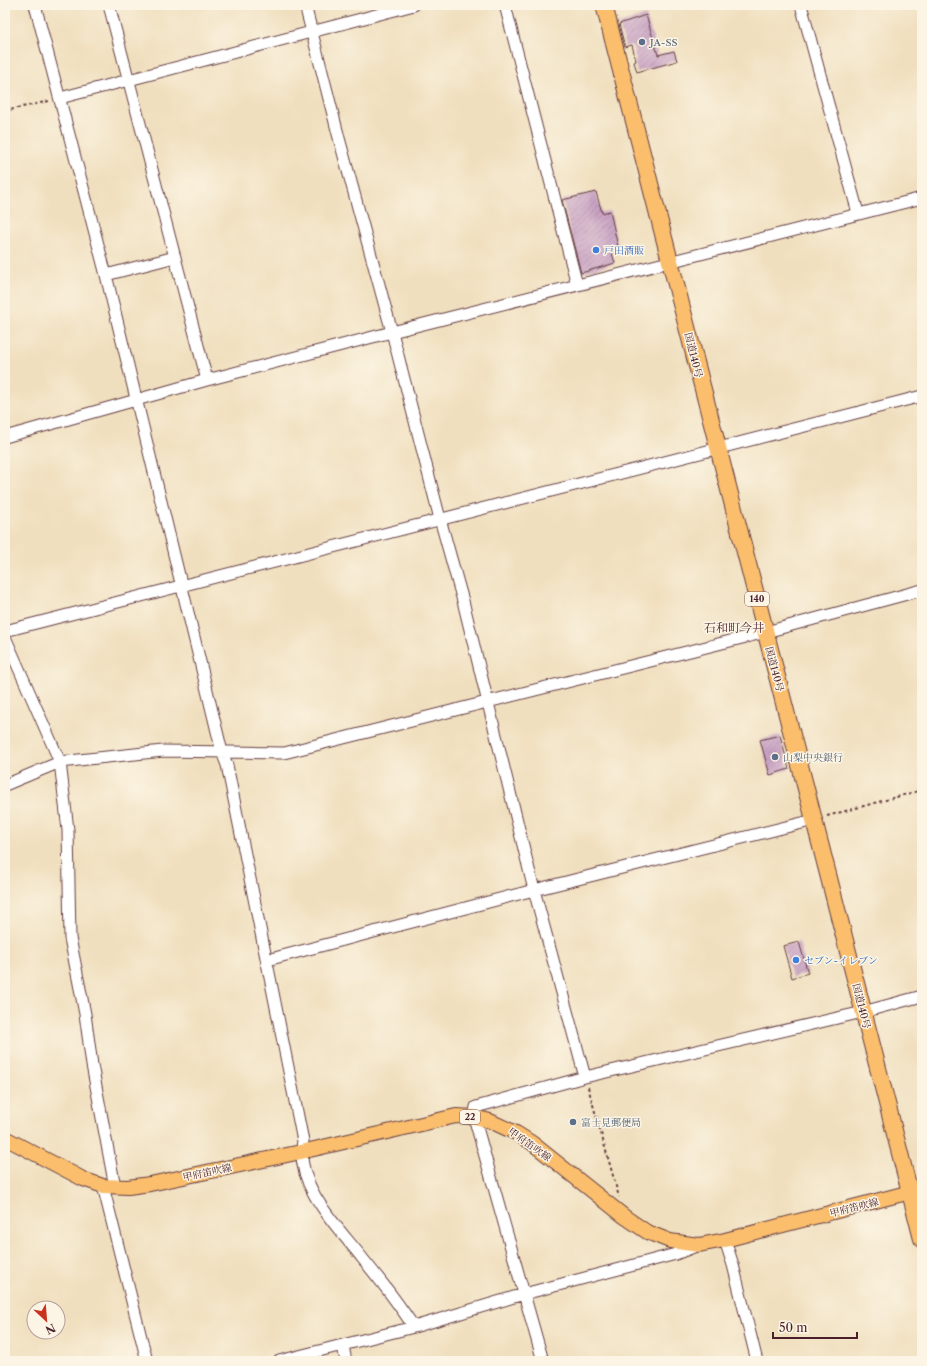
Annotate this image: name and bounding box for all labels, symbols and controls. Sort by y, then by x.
place label: JA-SS [648,36,677,49]
marker: JA-SS [637,37,647,47]
place label: 戸田酒販 [604,244,644,257]
marker: 戸田酒販 [591,245,601,255]
street label: 国道140号 [682,331,705,379]
road number: 140 [745,592,769,606]
district label: 石和町今井 [704,620,765,635]
street label: 国道140号 [762,645,787,693]
place label: 山梨中央銀行 [783,751,843,764]
marker: 山梨中央銀行 [770,752,780,762]
place label: セブン-イレブン [804,954,878,967]
marker: セブン-イレブン [791,955,801,965]
street label: 国道140号 [850,982,873,1030]
road number: 22 [460,1110,480,1124]
place label: 富士見郵便局 [581,1116,641,1129]
marker: 富士見郵便局 [568,1117,578,1127]
street label: 甲府笛吹線 [506,1125,554,1164]
street label: 甲府笛吹線 [181,1161,233,1184]
street label: 甲府笛吹線 [828,1195,880,1220]
north arrow [26,1300,66,1340]
scale bar [773,1314,857,1340]
text: 50 m [779,1320,808,1335]
text: N [43,1321,58,1338]

